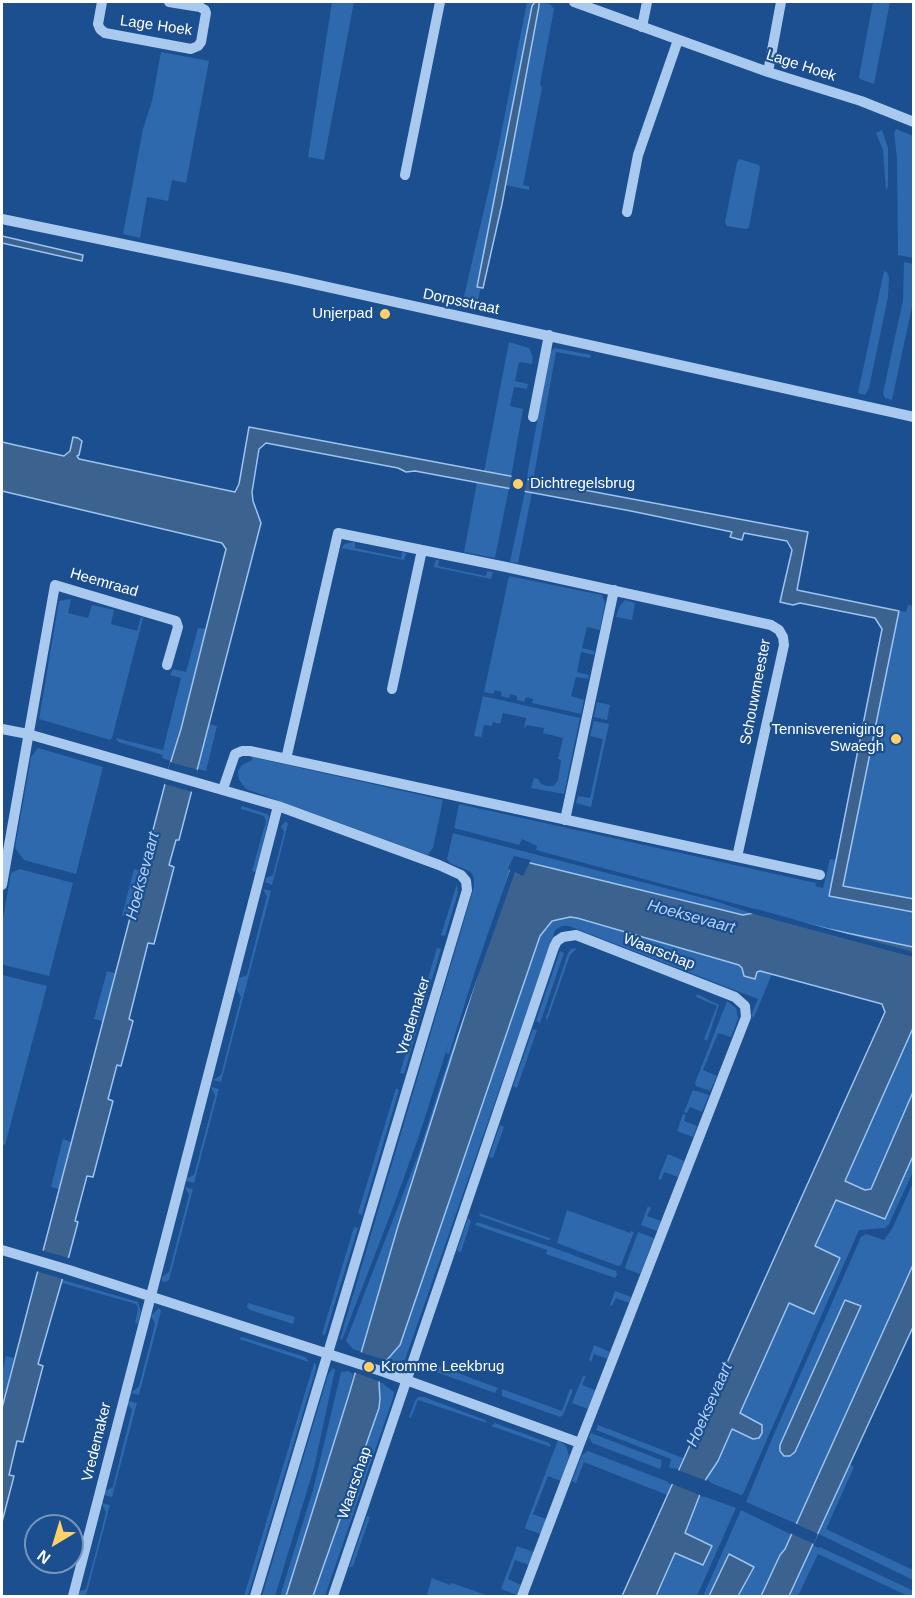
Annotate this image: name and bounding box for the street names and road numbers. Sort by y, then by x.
street label: Lage Hoek [119,12,193,40]
street label: Lage Hoek [764,46,838,86]
street label: Dorpsstraat [421,285,501,319]
street label: Heemraad [68,565,140,601]
street label: Schouwmeester [737,637,775,747]
street label: Waarschap [621,930,697,974]
street label: Vredemaker [394,975,434,1057]
street label: Vredemaker [78,1400,116,1484]
street label: Waarschap [334,1444,376,1522]

